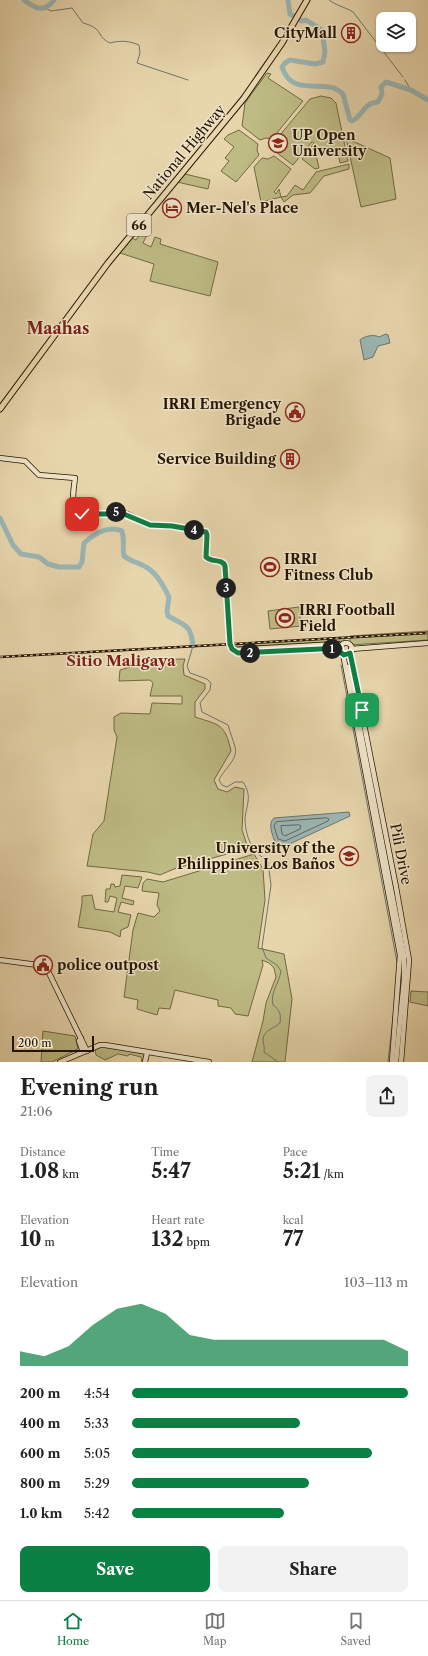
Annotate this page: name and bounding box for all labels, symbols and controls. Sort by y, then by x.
map controls [376,12,416,52]
button: layers [376,12,416,52]
building icon: CityMall [340,22,362,44]
place label: CityMall [274,24,337,42]
street label: National Highway [139,101,229,203]
place label: UP Open University [292,126,367,160]
school or university icon: UP Open University [267,132,289,154]
hotel icon: Mer-Nel's Place [161,197,183,219]
place label: Mer-Nel's Place [186,199,298,217]
road number: 66 [127,214,151,236]
district label: Maahas [26,318,90,338]
place label: IRRI Emergency Brigade [163,395,281,429]
public building icon: IRRI Emergency Brigade [284,401,306,423]
building icon: Service Building [279,448,301,470]
place label: Service Building [157,450,277,468]
pin [65,497,99,531]
pin: 5 [106,502,126,522]
icon: check [71,503,93,525]
text: 5 [113,505,119,519]
pin: 4 [184,520,204,540]
text: 4 [191,523,197,537]
place label: IRRI Fitness Club [284,550,373,584]
sports icon: IRRI Fitness Club [259,556,281,578]
pin: 3 [216,578,236,598]
text: 3 [223,581,229,595]
place label: IRRI Football Field [299,601,395,635]
sports icon: IRRI Football Field [274,607,296,629]
pin: 1 [322,639,342,659]
text: 1 [330,642,334,656]
pin: 2 [240,643,260,663]
text: 2 [247,646,253,660]
district label: Sitio Maligaya [66,651,176,670]
pin [345,693,379,727]
icon: arrive [351,699,373,721]
street label: Pili Drive [386,822,416,886]
place label: University of the Philippines Los Baños [177,839,335,873]
school or university icon: University of the Philippines Los Baños [338,845,360,867]
public building icon: police outpost [32,954,54,976]
place label: police outpost [57,956,159,974]
scale bar [12,1034,94,1053]
text: 200 m [18,1036,51,1050]
text: Evening run [20,1074,159,1101]
button: share [366,1075,408,1117]
text: 21:06 [20,1103,52,1119]
text: Distance [20,1145,66,1159]
text: Time [151,1145,179,1159]
text: Pace [283,1145,308,1159]
text: 1.08 [20,1159,59,1183]
text: 5:47 [151,1159,191,1183]
text: 5:21 [283,1159,320,1183]
text: km [59,1167,79,1181]
text: /km [320,1167,344,1181]
text: Elevation [20,1213,69,1227]
text: Heart rate [151,1213,204,1227]
text: kcal [283,1213,303,1227]
text: 10 [20,1227,42,1251]
text: 132 [151,1227,183,1251]
text: 77 [283,1227,304,1251]
text: m [42,1235,55,1249]
text: bpm [183,1235,210,1249]
text: Elevation [20,1274,78,1290]
text: 103–113 m [344,1274,408,1290]
text: 200 m [20,1385,60,1401]
text: 4:54 [84,1385,110,1401]
text: 400 m [20,1415,60,1431]
text: 5:33 [84,1415,109,1431]
text: 600 m [20,1445,61,1461]
text: 5:05 [84,1445,110,1461]
text: 800 m [20,1475,61,1491]
text: 5:29 [84,1475,110,1491]
text: 1.0 km [20,1505,62,1521]
text: 5:42 [84,1505,110,1521]
button: Save [20,1546,210,1592]
button: Share [218,1546,408,1592]
tab: Home [57,1610,89,1648]
tab: Map [203,1610,227,1648]
tab: Saved [340,1610,371,1648]

